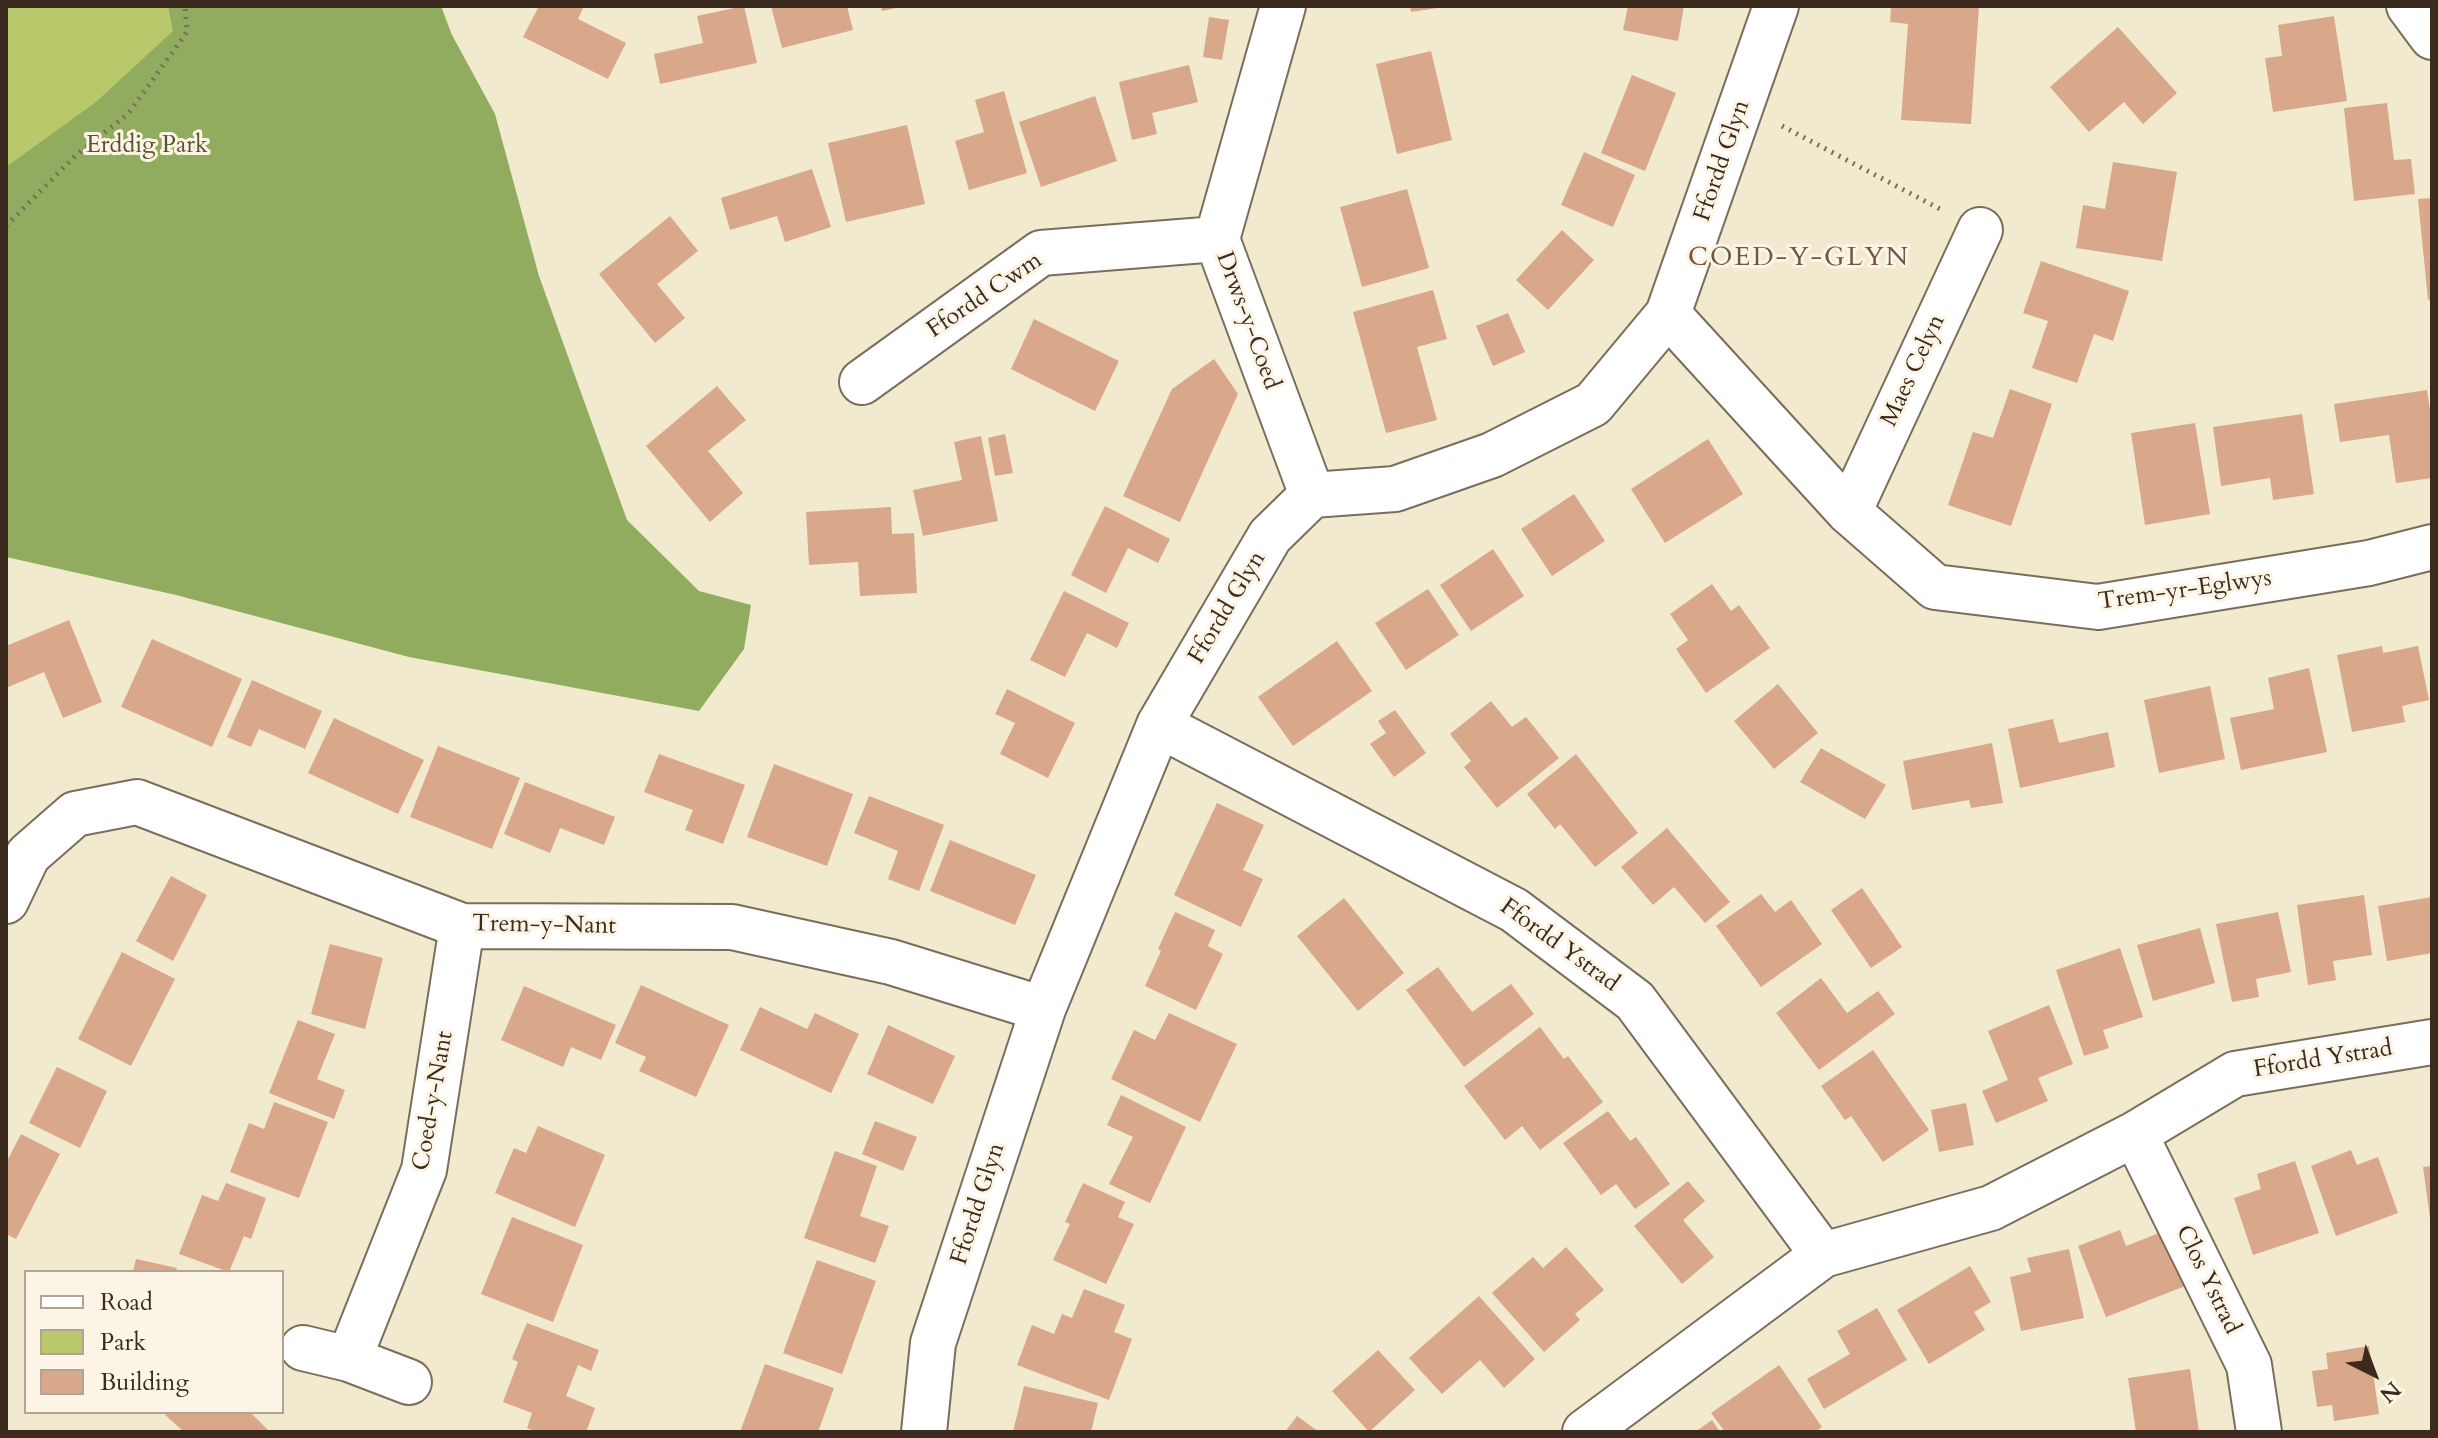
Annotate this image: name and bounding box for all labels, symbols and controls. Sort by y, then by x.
street label: Ffordd Glyn [1689,97,1757,225]
park label: Erddig Park [86,132,208,160]
district label: COED-Y-GLYN [1688,243,1910,275]
street label: Ffordd Cwm [922,247,1048,345]
street label: Drws-y-Coed [1209,248,1285,394]
street label: Maes Celyn [1876,311,1952,431]
street label: Ffordd Glyn [1183,547,1273,669]
street label: Trem-yr-Eglwys [2096,565,2274,617]
street label: Ffordd Ystrad [1494,893,1624,999]
street label: Trem-y-Nant [472,910,616,942]
street label: Coed-y-Nant [408,1029,460,1173]
street label: Ffordd Ystrad [2252,1035,2394,1085]
street label: Ffordd Glyn [946,1140,1012,1268]
street label: Clos Ystrad [2168,1221,2246,1339]
legend [24,1270,284,1414]
text: Road [100,1286,153,1319]
text: Park [100,1326,146,1359]
north arrow [2334,1334,2414,1414]
text: Building [100,1366,189,1399]
text: N [2373,1374,2407,1409]

